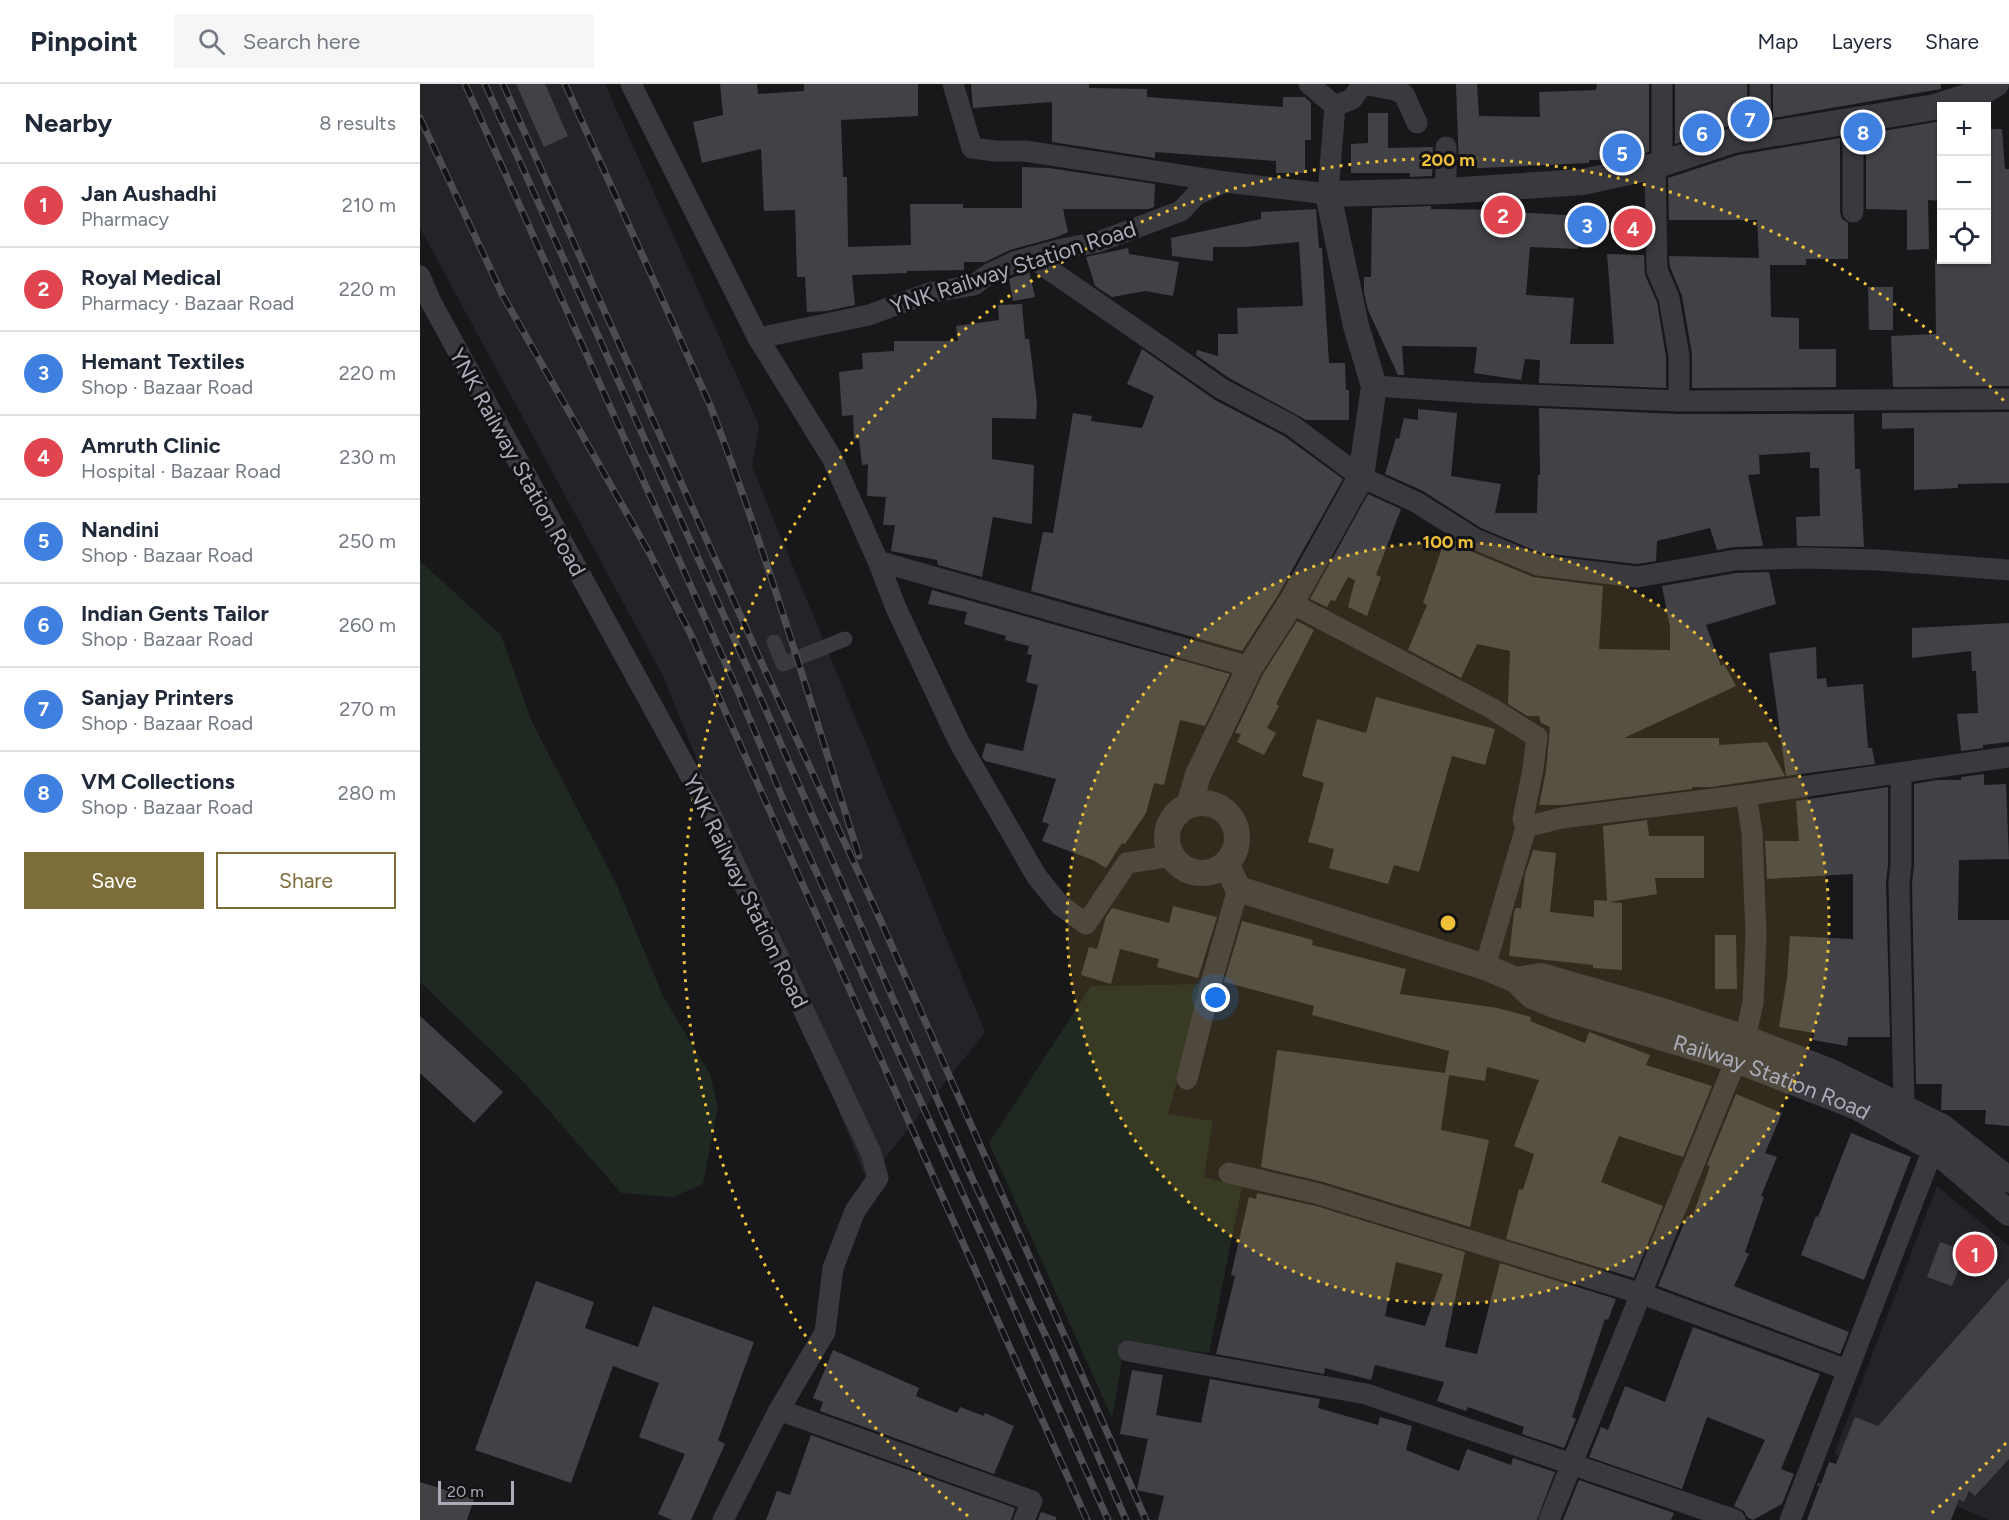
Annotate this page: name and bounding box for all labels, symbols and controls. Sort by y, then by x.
search box [174,14,594,68]
text: Pinpoint [30,24,138,58]
icon: search [195,25,228,58]
text: Search here [243,28,360,55]
text: Map [1758,29,1798,54]
text: Layers [1831,29,1892,54]
text: Share [1925,29,1979,54]
pin: 7 [1730,96,1770,141]
map controls [1937,102,1991,264]
button: + [1937,102,1991,156]
text: Nearby [24,107,112,139]
pin: 6 [1682,110,1722,156]
pin: 8 [1844,110,1882,154]
text: 8 results [319,111,396,135]
pin: 5 [1602,130,1642,176]
text: 200 m [1421,149,1475,171]
button: − [1937,156,1991,210]
text: Jan Aushadhi [81,180,217,207]
pin: 2 [1484,192,1522,238]
text: 1 [39,193,48,217]
text: 210 m [342,193,396,217]
pin: 3 [1568,202,1606,248]
pin: 4 [1614,206,1652,250]
text: Pharmacy [81,207,169,231]
button: locate [1937,210,1991,264]
street label: YNK Railway Station Road [887,215,1139,320]
text: Royal Medical [81,264,221,291]
text: 2 [38,277,49,301]
text: 220 m [339,277,396,301]
text: Pharmacy · Bazaar Road [81,291,294,315]
street label: YNK Railway Station Road [444,343,592,581]
text: Hemant Textiles [81,348,245,375]
text: 3 [38,361,49,385]
text: 220 m [339,361,396,385]
text: Shop · Bazaar Road [81,375,253,399]
text: Amruth Clinic [81,432,221,459]
text: 4 [37,445,50,469]
text: 230 m [339,445,396,469]
text: Hospital · Bazaar Road [81,459,281,483]
text: Nandini [81,516,159,543]
text: 5 [38,529,49,553]
text: 250 m [339,529,396,553]
text: 100 m [1423,531,1473,553]
text: Shop · Bazaar Road [81,543,253,567]
text: Indian Gents Tailor [81,600,269,627]
text: 6 [38,613,49,637]
text: 260 m [339,613,396,637]
text: Shop · Bazaar Road [81,627,253,651]
text: Sanjay Printers [81,684,234,711]
text: 7 [38,697,49,721]
text: 270 m [339,697,396,721]
text: Shop · Bazaar Road [81,711,253,735]
text: VM Collections [81,768,235,795]
street label: YNK Railway Station Road [677,770,814,1012]
text: 8 [37,781,50,805]
text: 280 m [338,781,396,805]
text: Shop · Bazaar Road [81,795,253,819]
button: Save [24,852,204,909]
button: Share [216,852,396,909]
centre of rings [1438,913,1458,933]
your location [1201,983,1230,1012]
street label: Railway Station Road [1670,1029,1875,1126]
pin: 1 [1956,1232,1994,1276]
scale bar [438,1478,514,1506]
text: 20 m [447,1482,484,1501]

